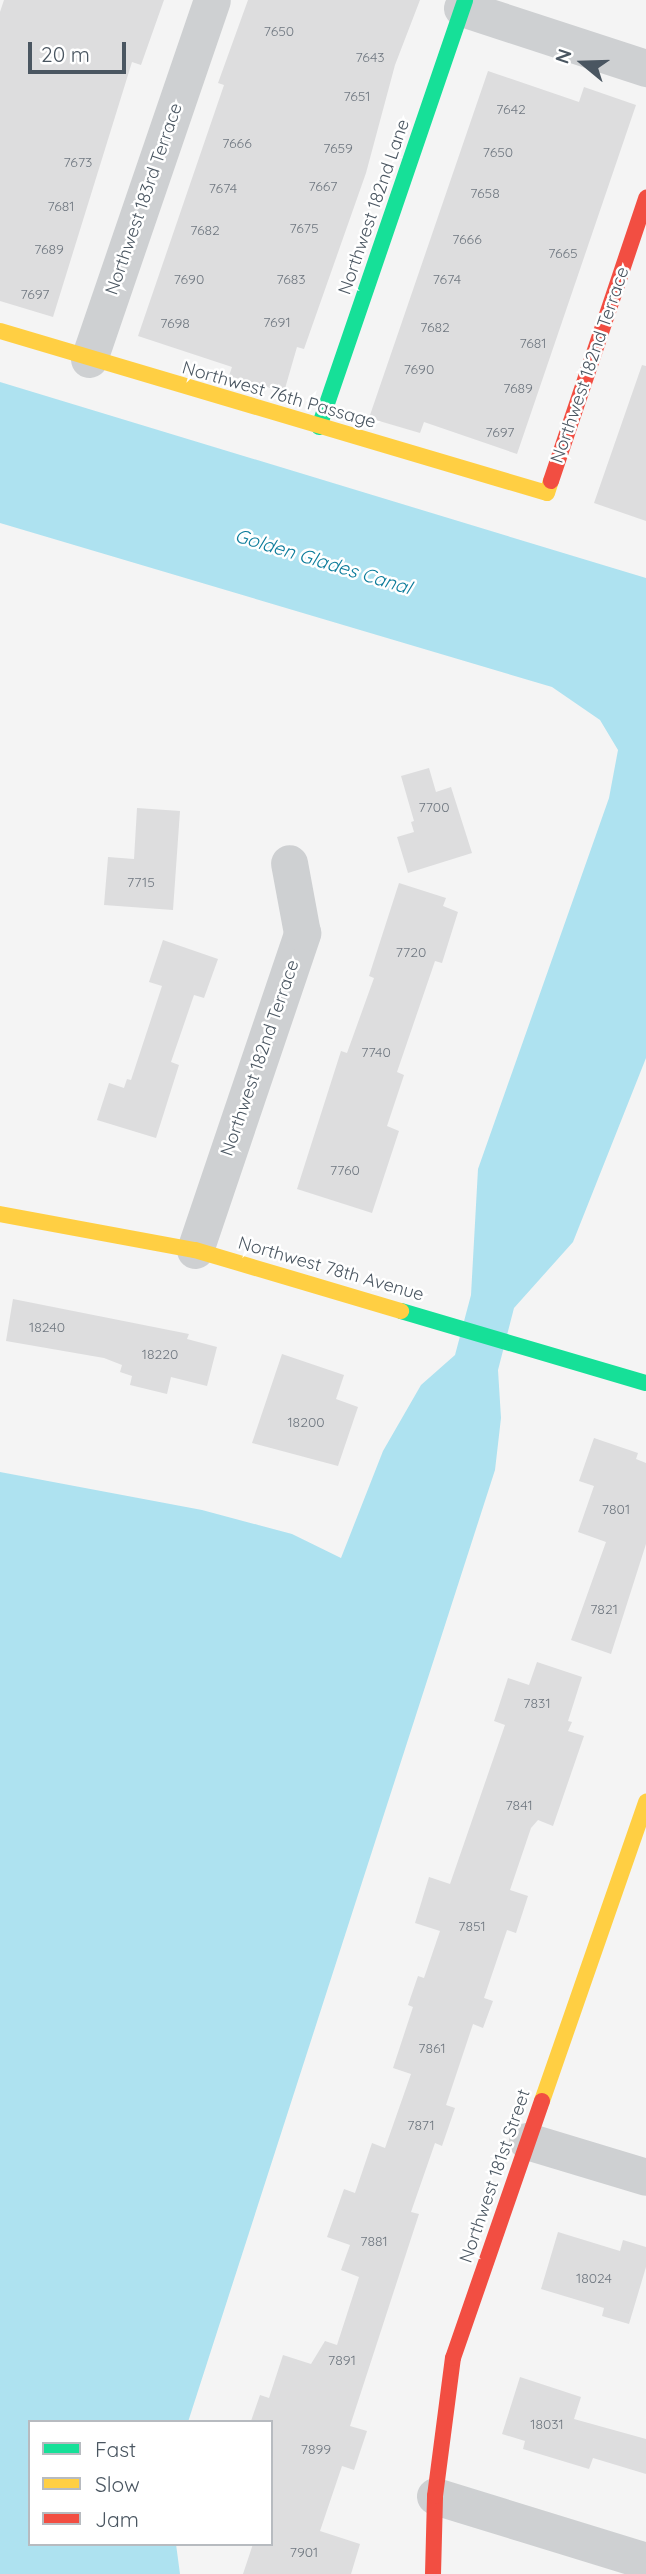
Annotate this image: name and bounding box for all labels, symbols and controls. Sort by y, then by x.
house number: 7650 [264,23,294,39]
scale bar [32,28,130,72]
north arrow [548,28,618,98]
text: 20 m [41,41,90,67]
text: N [550,46,577,67]
house number: 7643 [355,49,385,65]
house number: 7651 [343,88,371,104]
street label: Northwest 183rd Terrace [101,100,187,298]
house number: 7642 [496,101,526,117]
street label: Northwest 182nd Lane [334,116,414,298]
house number: 7666 [222,135,252,151]
house number: 7659 [323,140,353,156]
house number: 7650 [483,144,513,160]
house number: 7673 [64,154,92,170]
house number: 7667 [308,178,338,194]
house number: 7674 [209,180,237,196]
house number: 7658 [470,185,500,201]
house number: 7681 [47,198,75,214]
house number: 7675 [289,220,319,236]
house number: 7682 [190,222,220,238]
house number: 7666 [452,231,482,247]
house number: 7689 [34,241,64,257]
house number: 7665 [548,245,578,261]
street label: Northwest 182nd Terrace [546,264,634,466]
house number: 7690 [174,271,204,287]
house number: 7683 [276,271,306,287]
house number: 7674 [433,271,461,287]
house number: 7697 [21,286,49,302]
house number: 7691 [263,314,291,330]
house number: 7698 [160,315,190,331]
house number: 7682 [420,319,450,335]
house number: 7681 [519,335,547,351]
street label: Northwest 76th Passage [180,357,378,433]
house number: 7690 [404,361,434,377]
house number: 7689 [503,380,533,396]
house number: 7697 [486,424,514,440]
water label: Golden Glades Canal [232,524,414,600]
house number: 7700 [418,799,450,815]
house number: 7715 [127,874,155,890]
house number: 7720 [396,944,426,960]
street label: Northwest 182nd Terrace [216,957,304,1159]
house number: 7740 [361,1044,391,1060]
house number: 7760 [330,1162,360,1178]
street label: Northwest 78th Avenue [236,1232,426,1306]
house number: 18240 [29,1319,65,1335]
house number: 18220 [142,1346,178,1362]
house number: 18200 [287,1414,325,1430]
house number: 7801 [602,1501,630,1517]
house number: 7821 [590,1601,618,1617]
house number: 7831 [523,1695,551,1711]
house number: 7841 [505,1797,533,1813]
house number: 7851 [458,1918,486,1934]
house number: 7861 [418,2040,446,2056]
street label: Northwest 181st Street [455,2086,535,2266]
house number: 7871 [407,2117,435,2133]
house number: 7881 [360,2233,388,2249]
house number: 18024 [576,2270,612,2286]
house number: 7891 [328,2352,356,2368]
house number: 18031 [530,2416,564,2432]
legend [28,2420,273,2546]
text: Fast [95,2436,136,2462]
house number: 7899 [301,2441,331,2457]
text: Slow [95,2471,140,2497]
text: Jam [95,2506,139,2532]
house number: 7901 [290,2544,318,2560]

